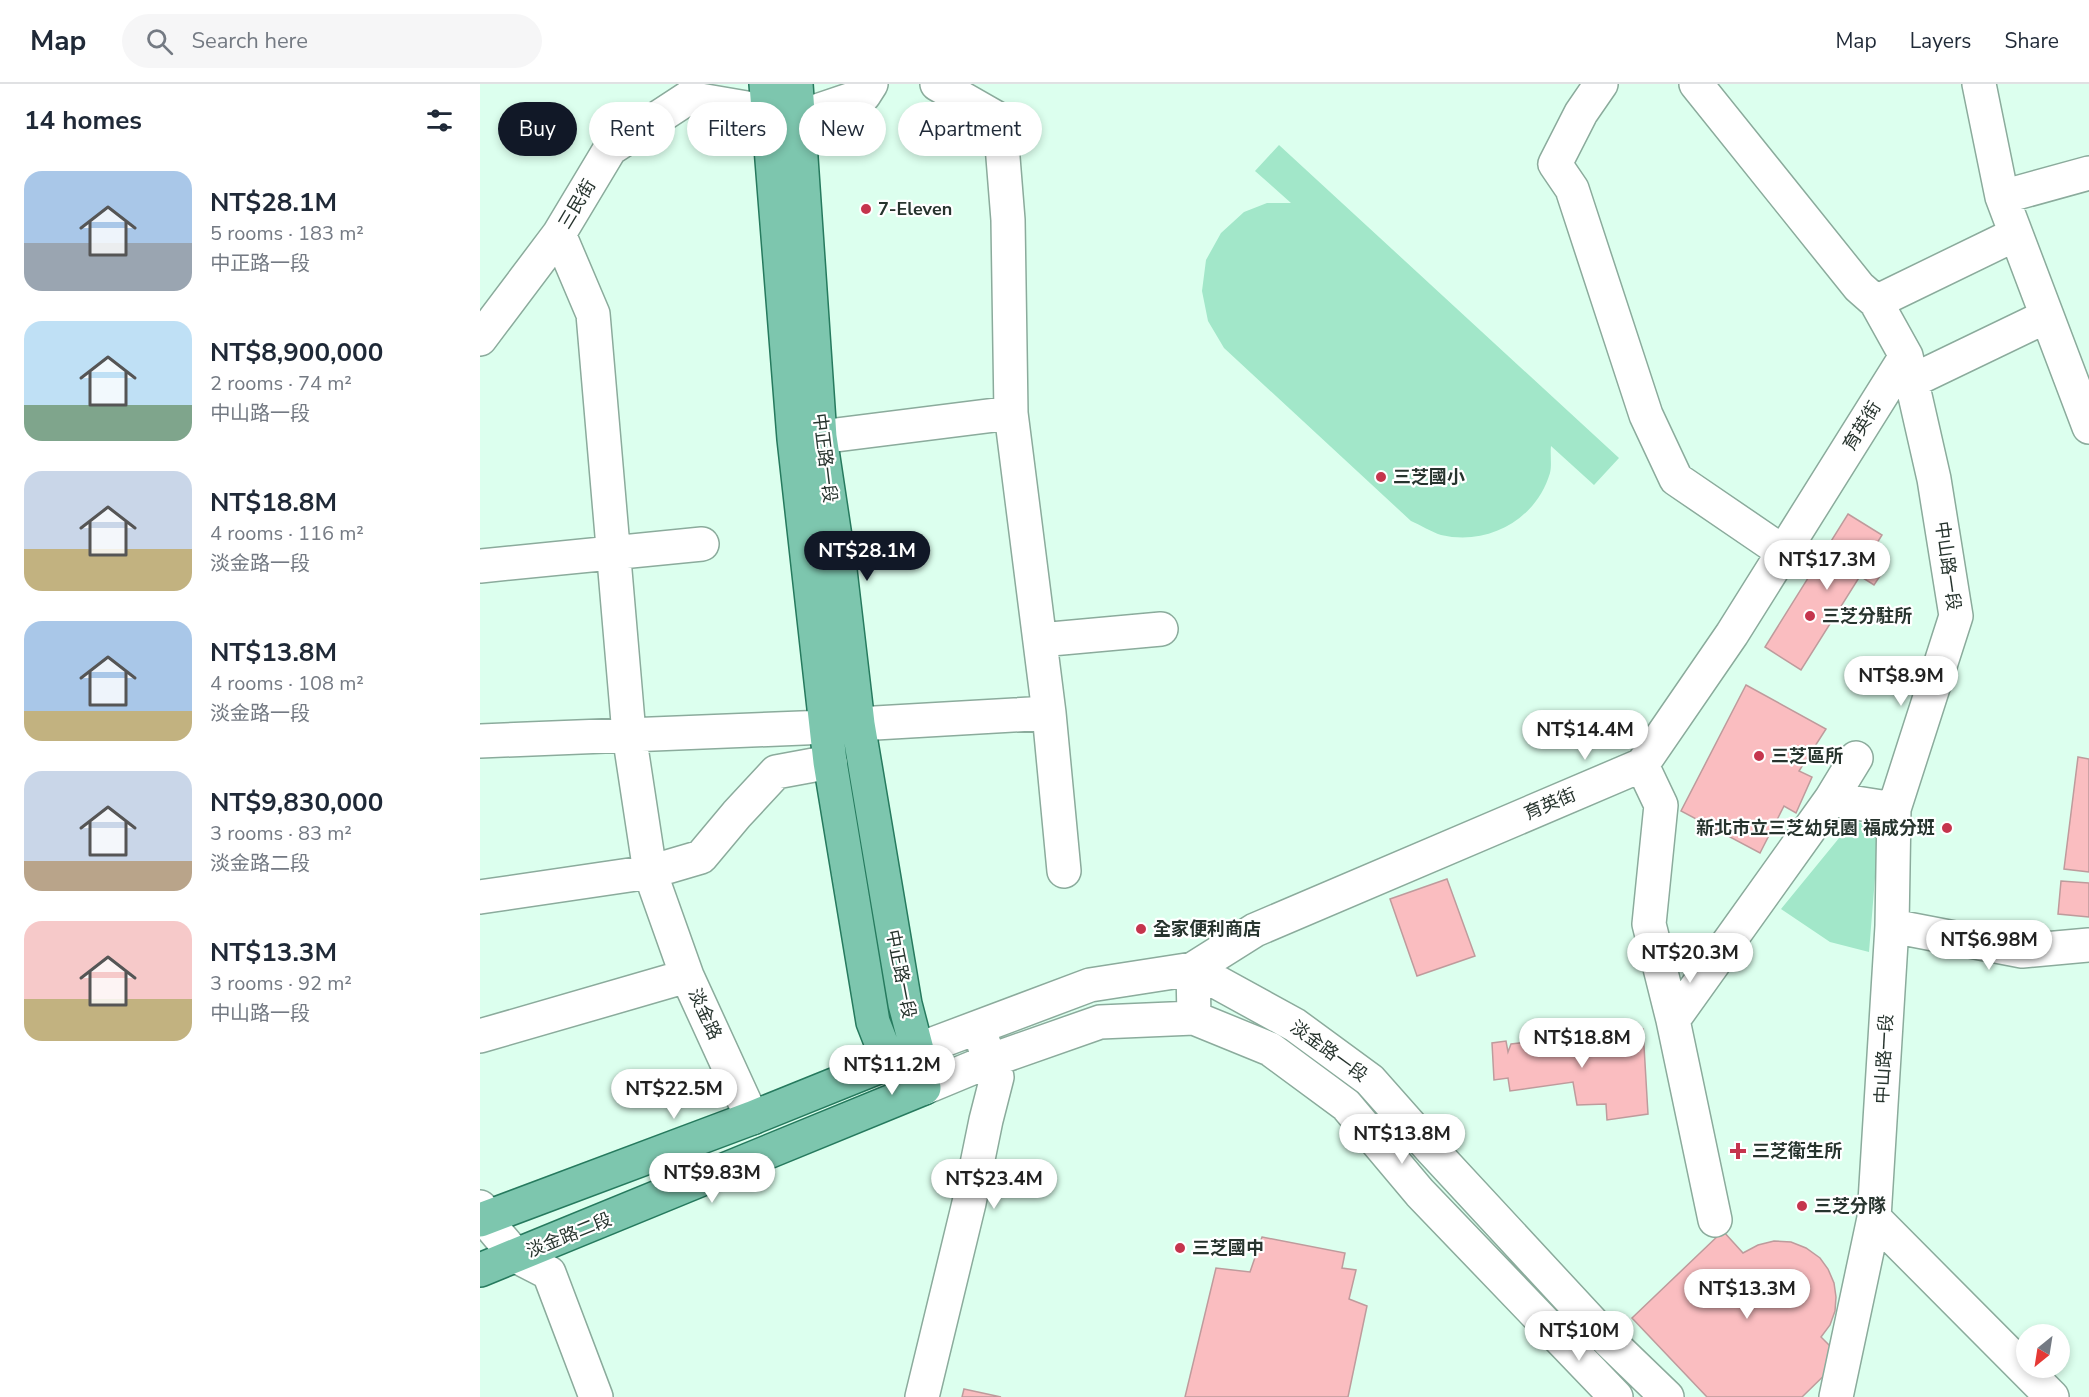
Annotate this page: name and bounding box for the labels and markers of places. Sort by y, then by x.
place label: 7-Eleven [878,197,952,221]
marker: 7-Eleven [859,202,873,216]
place label: 三芝國小 [1393,465,1465,489]
marker: 三芝國小 [1374,470,1388,484]
pin: NT$28.1M [805,531,929,582]
pin: NT$17.3M [1765,540,1889,591]
place label: 三芝分駐所 [1822,604,1912,628]
marker: 三芝分駐所 [1803,609,1817,623]
pin: NT$8.9M [1846,656,1956,707]
pin: NT$14.4M [1523,710,1647,761]
place label: 三芝區所 [1771,744,1843,768]
marker: 三芝區所 [1752,749,1766,763]
place label: 新北市立三芝幼兒園 福成分班 [1696,816,1935,840]
marker: 新北市立三芝幼兒園 福成分班 [1940,821,1954,835]
place label: 全家便利商店 [1153,917,1261,941]
pin: NT$6.98M [1927,920,2051,971]
marker: 全家便利商店 [1134,922,1148,936]
pin: NT$20.3M [1628,933,1752,984]
pin: NT$18.8M [1520,1018,1644,1069]
pin: NT$11.2M [830,1045,954,1096]
pin: NT$22.5M [612,1069,736,1120]
pin: NT$13.8M [1340,1114,1464,1165]
place label: 三芝衛生所 [1752,1139,1842,1163]
marker: 三芝衛生所 [1729,1142,1747,1160]
pin: NT$9.83M [650,1153,774,1204]
pin: NT$23.4M [932,1159,1056,1210]
place label: 三芝分隊 [1814,1194,1886,1218]
marker: 三芝分隊 [1795,1199,1809,1213]
place label: 三芝國中 [1192,1236,1264,1260]
marker: 三芝國中 [1173,1241,1187,1255]
pin: NT$13.3M [1685,1269,1809,1320]
pin: NT$10M [1530,1311,1628,1362]

